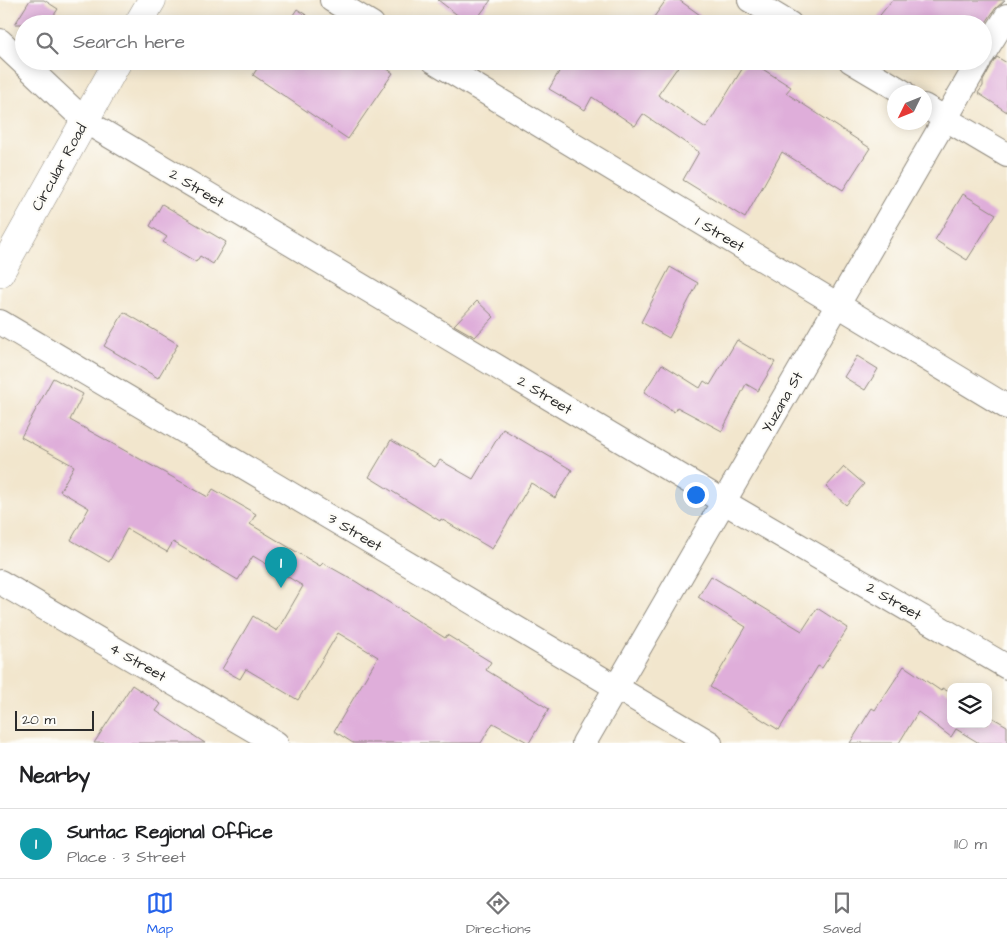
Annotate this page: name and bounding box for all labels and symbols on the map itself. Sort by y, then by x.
north arrow [887,85,932,130]
street label: Circular Road [27,119,92,215]
street label: 2 Street [165,164,228,213]
street label: 1 Street [691,211,748,257]
street label: Yuzana St [756,368,808,437]
street label: 2 Street [513,371,576,420]
your location [683,482,709,508]
street label: 3 Street [324,508,386,557]
pin: 1 [265,547,297,588]
street label: 2 Street [862,577,925,626]
street label: 4 Street [105,638,170,687]
scale bar [15,708,94,731]

